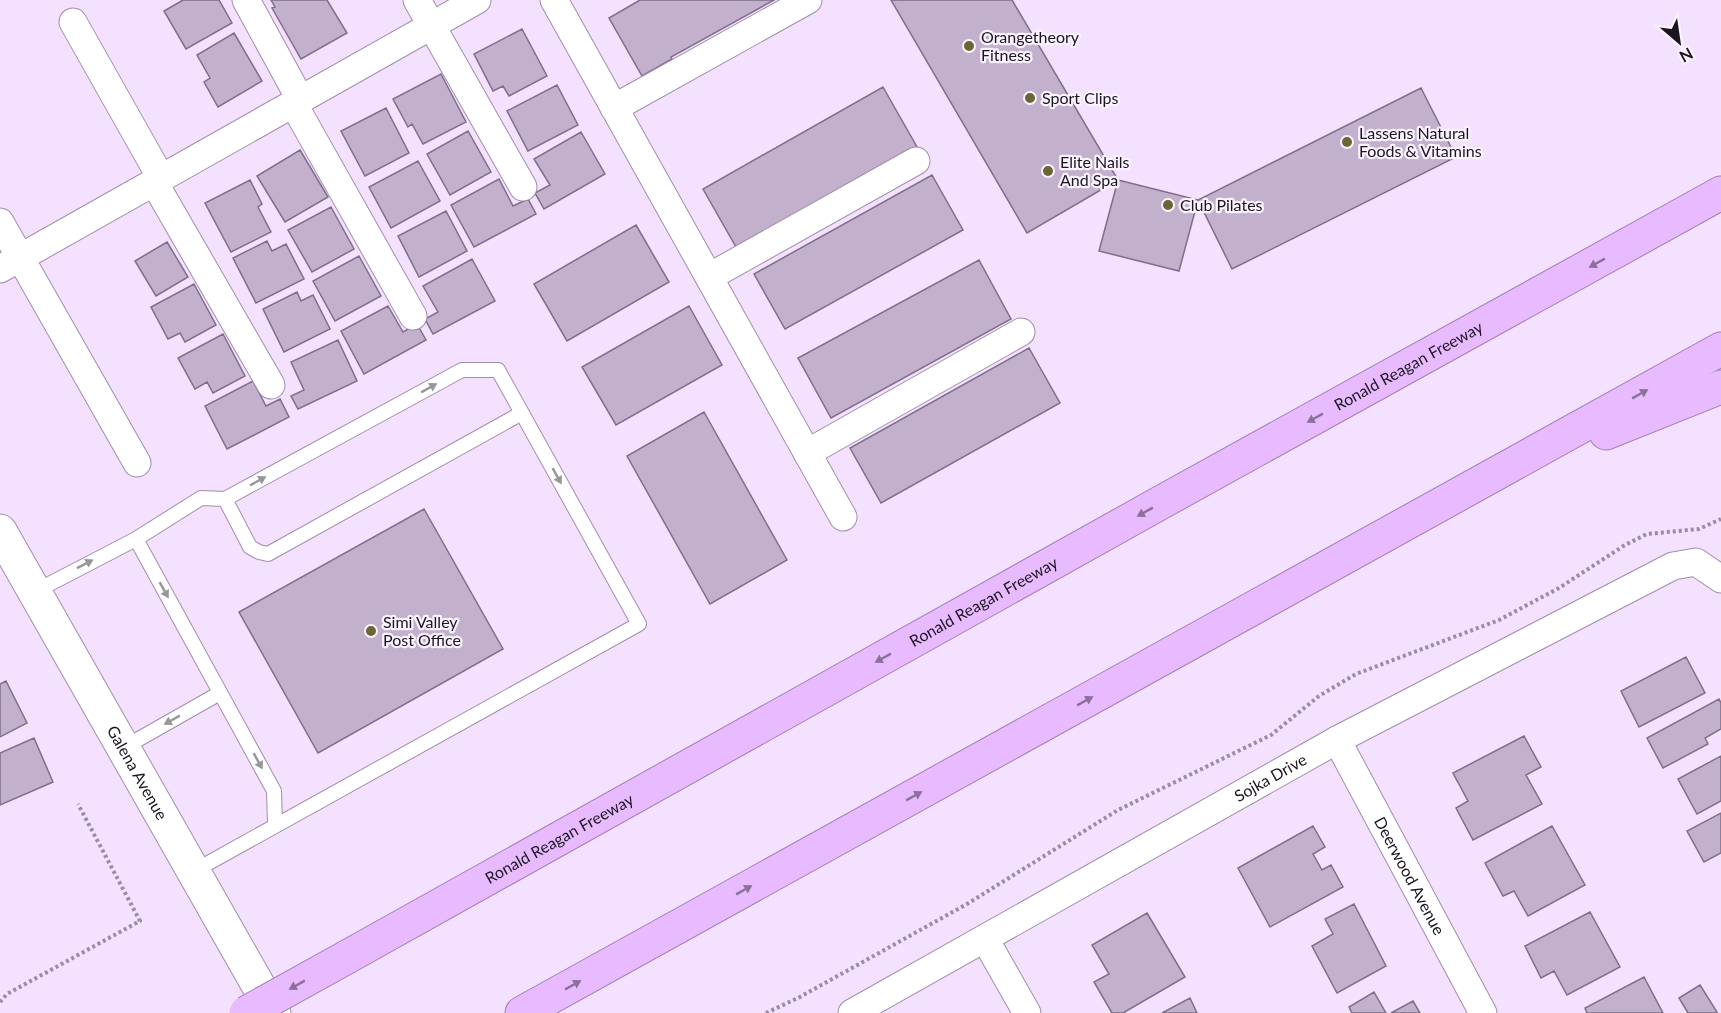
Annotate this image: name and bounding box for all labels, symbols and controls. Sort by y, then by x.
north arrow [1649,12,1709,72]
place label: Orangetheory Fitness [981,27,1080,64]
marker: Orangetheory Fitness [962,39,976,53]
text: N [1677,44,1697,67]
place label: Sport Clips [1042,88,1118,107]
marker: Sport Clips [1023,91,1037,105]
place label: Lassens Natural Foods & Vitamins [1359,123,1482,160]
marker: Lassens Natural Foods & Vitamins [1340,135,1354,149]
place label: Elite Nails And Spa [1060,152,1130,189]
marker: Elite Nails And Spa [1041,164,1055,178]
place label: Club Pilates [1180,195,1263,214]
marker: Club Pilates [1161,198,1175,212]
one-way arrow [1588,258,1605,268]
street label: Ronald Reagan Freeway [1331,316,1486,414]
one-way arrow [421,383,438,393]
one-way arrow [1632,389,1649,399]
one-way arrow [1307,413,1324,423]
one-way arrow [552,468,562,485]
one-way arrow [250,476,267,486]
one-way arrow [1136,507,1153,517]
street label: Ronald Reagan Freeway [906,552,1061,650]
one-way arrow [77,560,94,569]
one-way arrow [159,582,169,599]
place label: Simi Valley Post Office [383,612,461,649]
marker: Simi Valley Post Office [364,624,378,638]
one-way arrow [874,653,891,663]
one-way arrow [1077,696,1094,706]
one-way arrow [163,715,180,725]
street label: Galena Avenue [104,722,172,823]
street label: Sojka Drive [1231,749,1310,805]
one-way arrow [253,753,263,770]
street label: Ronald Reagan Freeway [481,789,637,887]
one-way arrow [906,790,922,801]
street label: Deerwood Avenue [1371,813,1449,938]
one-way arrow [736,885,753,895]
one-way arrow [288,980,305,990]
one-way arrow [565,980,582,990]

